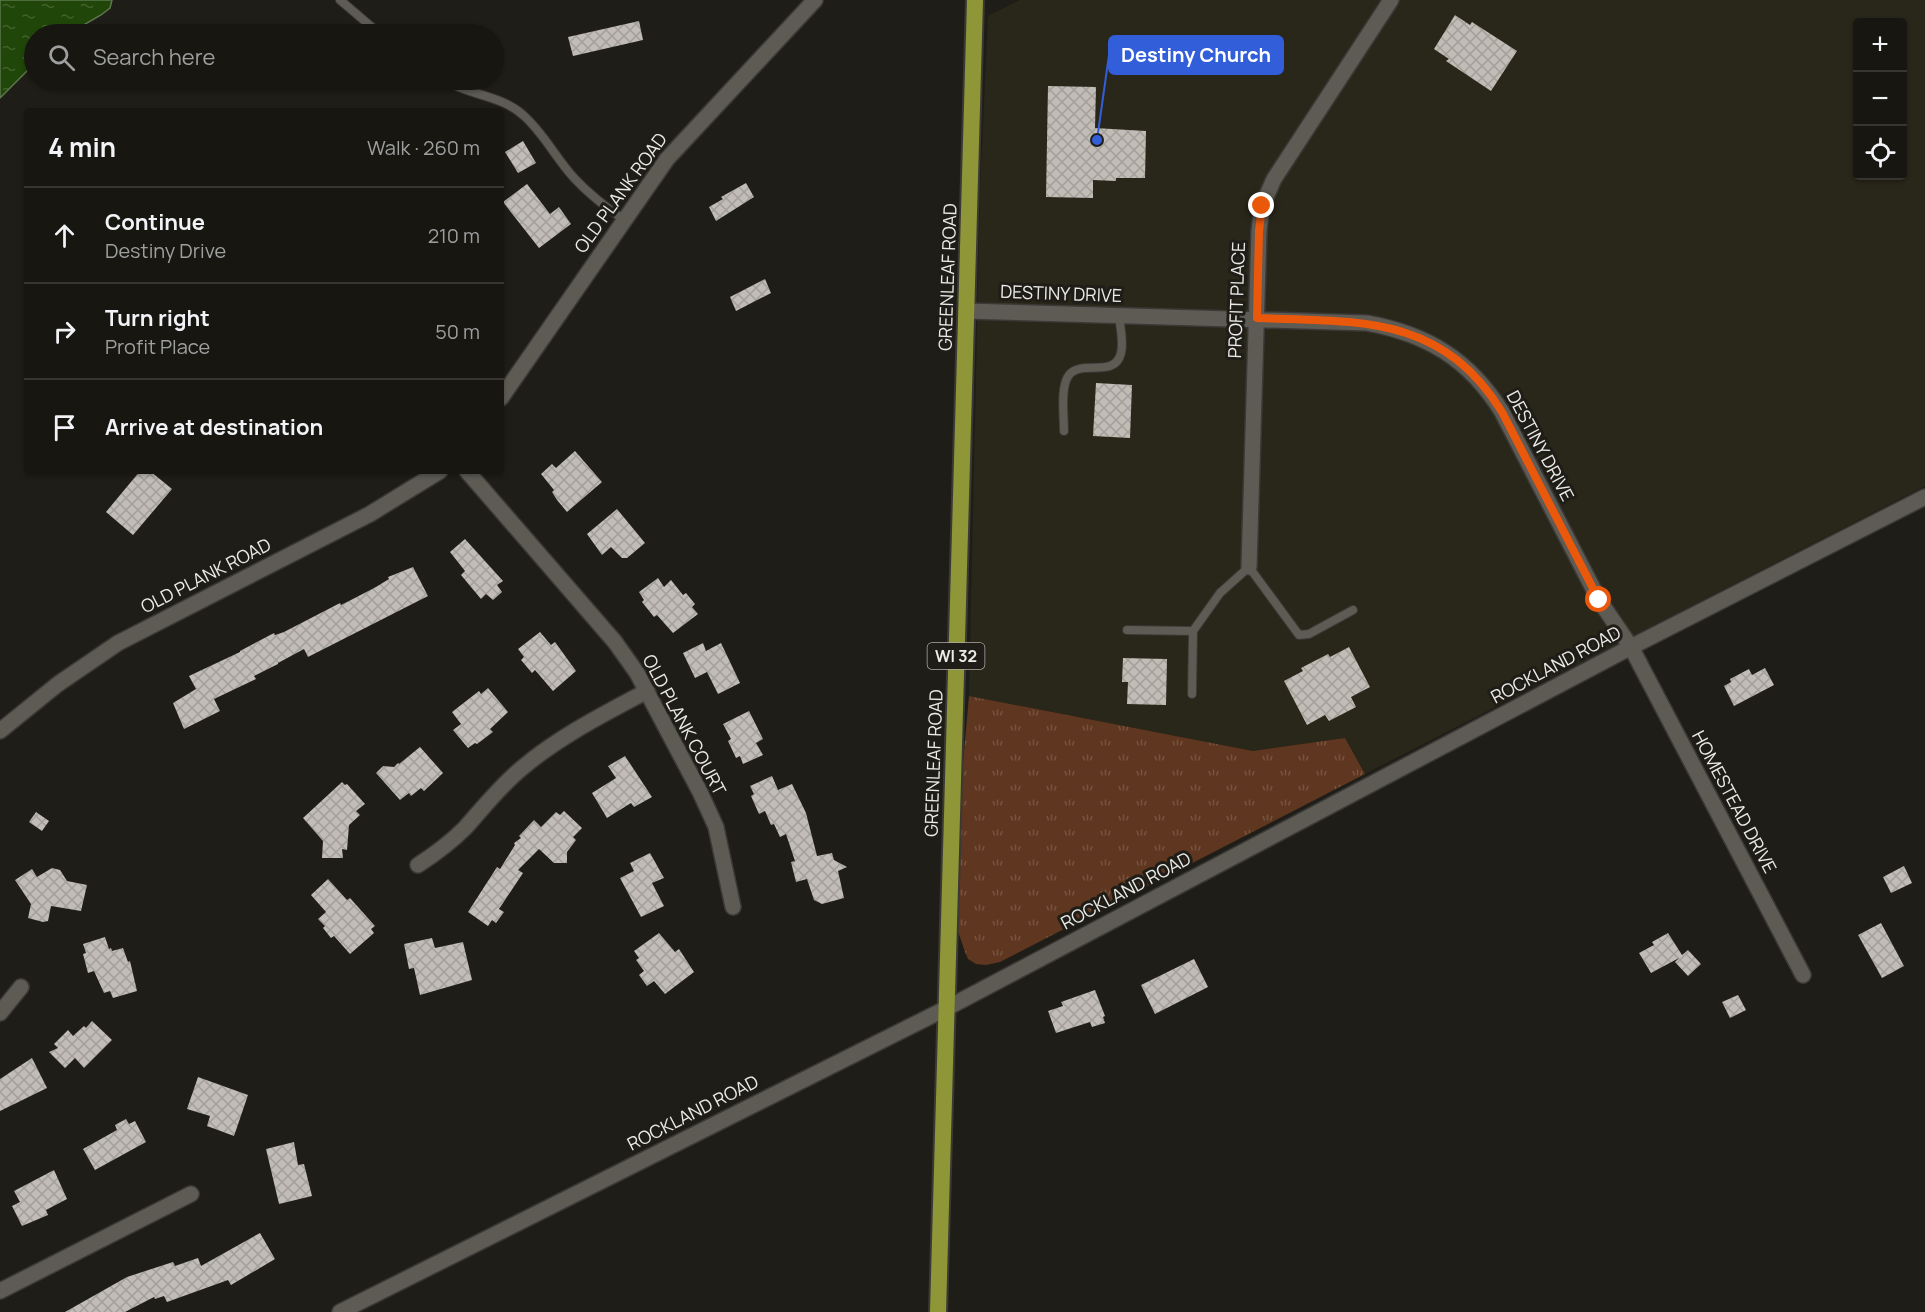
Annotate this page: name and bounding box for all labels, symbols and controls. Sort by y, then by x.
map controls [1853,18,1907,180]
button: + [1853,18,1907,72]
search box [24,24,504,90]
callout: Destiny Church [1109,36,1283,74]
icon: search [45,41,78,74]
text: Destiny Church [1121,41,1271,68]
text: Search here [93,42,215,72]
button: − [1853,72,1907,126]
button: locate [1853,126,1907,180]
street label: OLD PLANK ROAD [568,127,672,257]
text: 4 min [48,129,116,165]
text: Walk · 260 m [367,134,480,161]
route end [1248,192,1274,218]
street label: GREENLEAF ROAD [932,203,962,351]
text: Continue [105,207,205,237]
icon: ahead [48,219,81,252]
text: 210 m [428,222,480,249]
text: Destiny Drive [105,237,226,264]
street label: PROFIT PLACE [1222,241,1250,359]
street label: DESTINY DRIVE [1000,279,1122,307]
text: Turn right [105,303,210,333]
icon: right [48,315,81,348]
text: 50 m [435,318,480,345]
text: Profit Place [105,333,210,360]
street label: DESTINY DRIVE [1502,386,1580,505]
icon: arrive [48,411,81,444]
text: Arrive at destination [105,412,323,442]
street label: OLD PLANK ROAD [136,532,275,618]
route start [1585,586,1611,612]
street label: ROCKLAND ROAD [1486,620,1625,709]
road number: WI 32 [928,643,984,669]
street label: OLD PLANK COURT [638,650,732,799]
street label: GREENLEAF ROAD [918,689,948,837]
street label: HOMESTEAD DRIVE [1687,726,1783,877]
street label: ROCKLAND ROAD [1056,846,1195,935]
street label: ROCKLAND ROAD [623,1069,762,1155]

